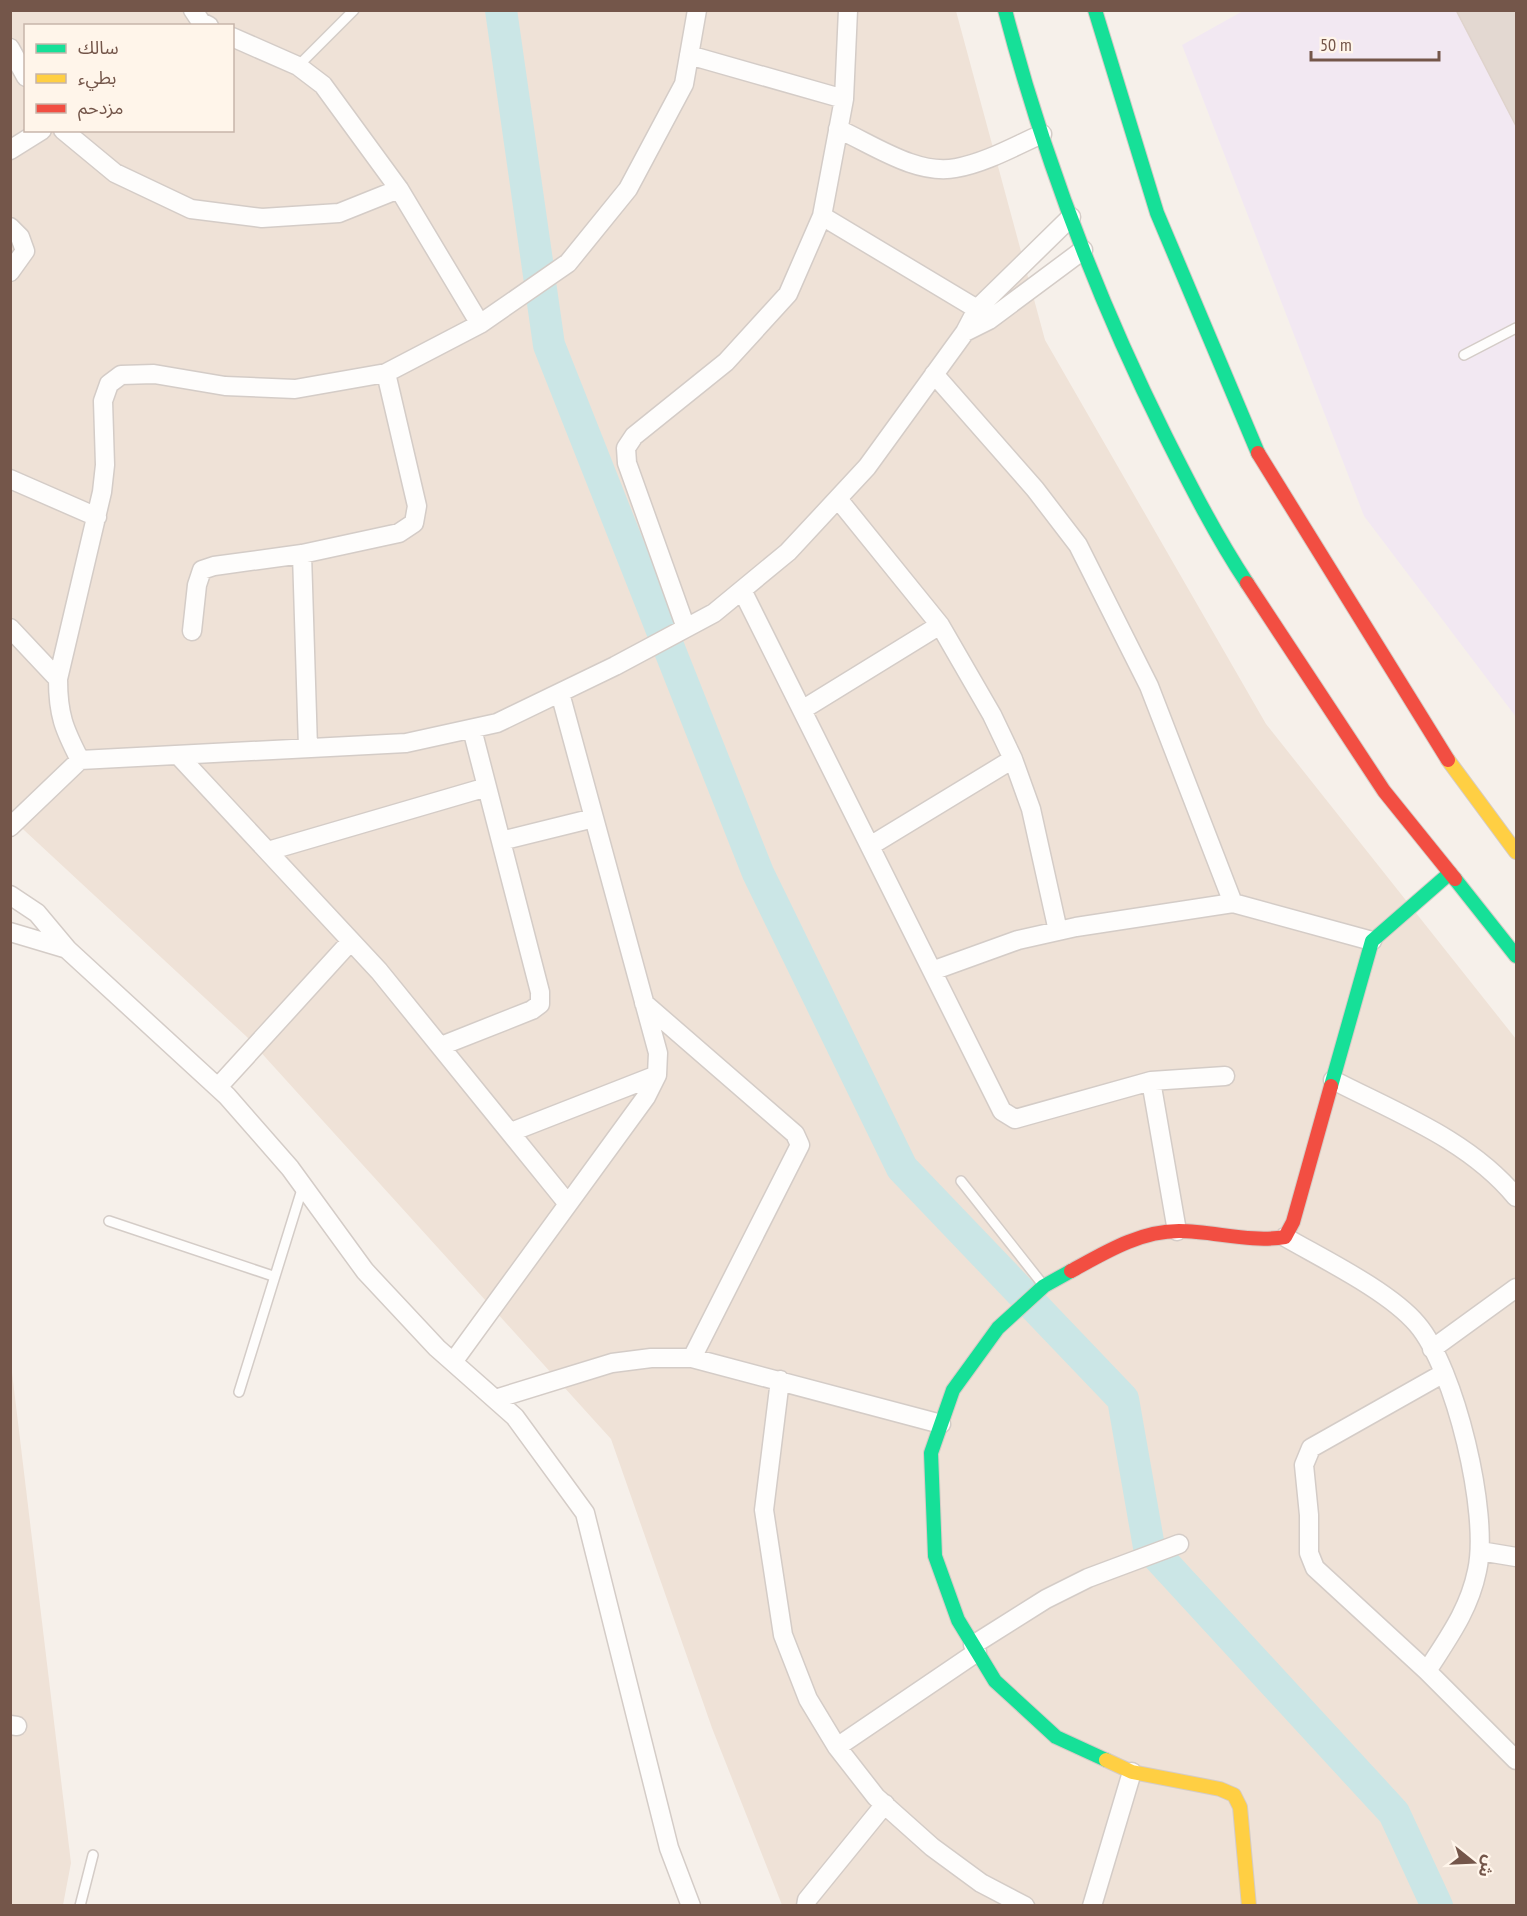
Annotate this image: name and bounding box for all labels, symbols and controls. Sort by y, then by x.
legend [24,24,234,132]
scale bar [1311,24,1438,62]
text: 50 m [1320,33,1352,56]
text: سالك [78,36,119,59]
text: بطيء [78,66,116,91]
text: مزدحم [78,96,123,121]
north arrow [1443,1832,1503,1892]
text: ش [1474,1853,1500,1880]

